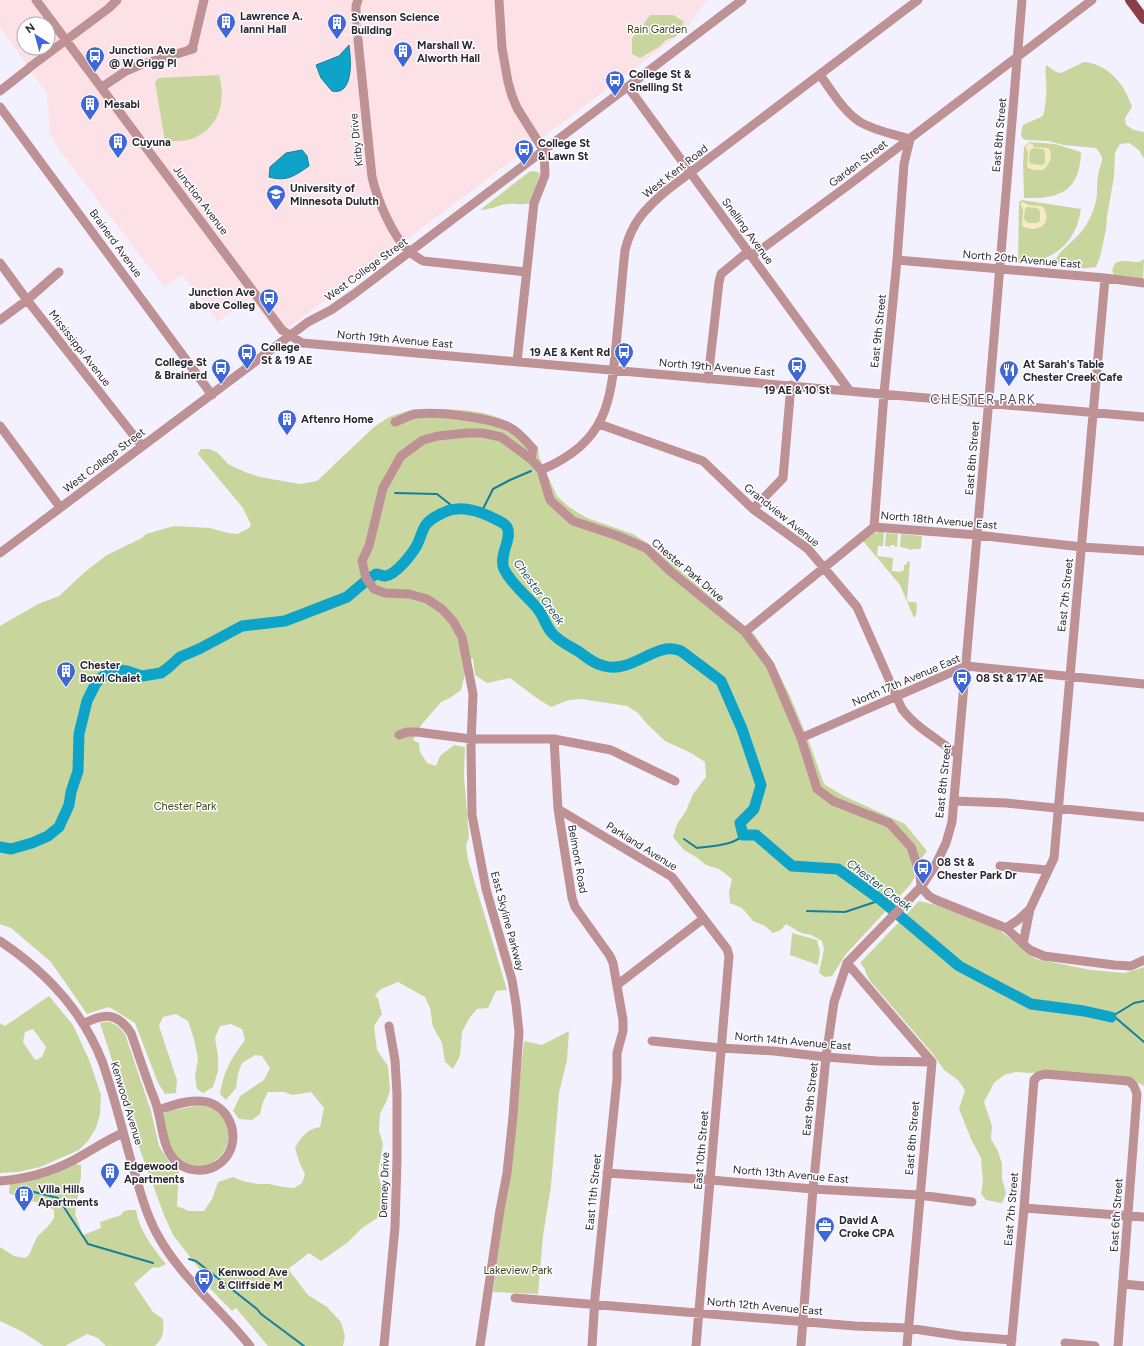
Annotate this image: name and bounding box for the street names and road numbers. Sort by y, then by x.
street label: East 8th Street [990,97,1009,173]
street label: Kirby Drive [347,113,366,167]
street label: Garden Street [827,137,890,190]
street label: West Kent Road [640,142,710,201]
street label: Junction Avenue [170,163,231,237]
street label: Snelling Avenue [719,196,776,267]
street label: Brainerd Avenue [87,207,145,280]
street label: West College Street [322,235,410,304]
street label: North 20th Avenue East [962,248,1082,271]
street label: East 9th Street [868,293,889,369]
street label: Mississippi Avenue [46,308,113,389]
street label: North 19th Avenue East [336,328,454,351]
street label: North 19th Avenue East [658,356,776,379]
street label: East 8th Street [963,420,982,496]
street label: West College Street [61,425,148,495]
street label: Grandview Avenue [741,481,822,550]
street label: North 18th Avenue East [880,509,998,532]
street label: Chester Park Drive [649,536,727,605]
street label: East 7th Street [1055,558,1076,632]
street label: North 17th Avenue East [850,652,962,709]
street label: East 8th Street [933,743,954,819]
street label: Parkland Avenue [604,819,680,874]
street label: Belmont Road [565,824,590,894]
street label: East Skyline Parkway [488,870,527,973]
street label: North 14th Avenue East [734,1030,852,1053]
street label: Kenwood Avenue [108,1060,145,1146]
street label: East 9th Street [800,1061,821,1137]
street label: East 8th Street [903,1100,922,1176]
street label: East 10th Street [692,1110,711,1190]
street label: Denney Drive [377,1152,392,1218]
street label: East 11th Street [583,1153,604,1231]
street label: North 13th Avenue East [732,1163,850,1186]
street label: East 7th Street [1002,1172,1021,1246]
street label: East 6th Street [1107,1178,1126,1252]
street label: North 12th Avenue East [706,1295,824,1318]

